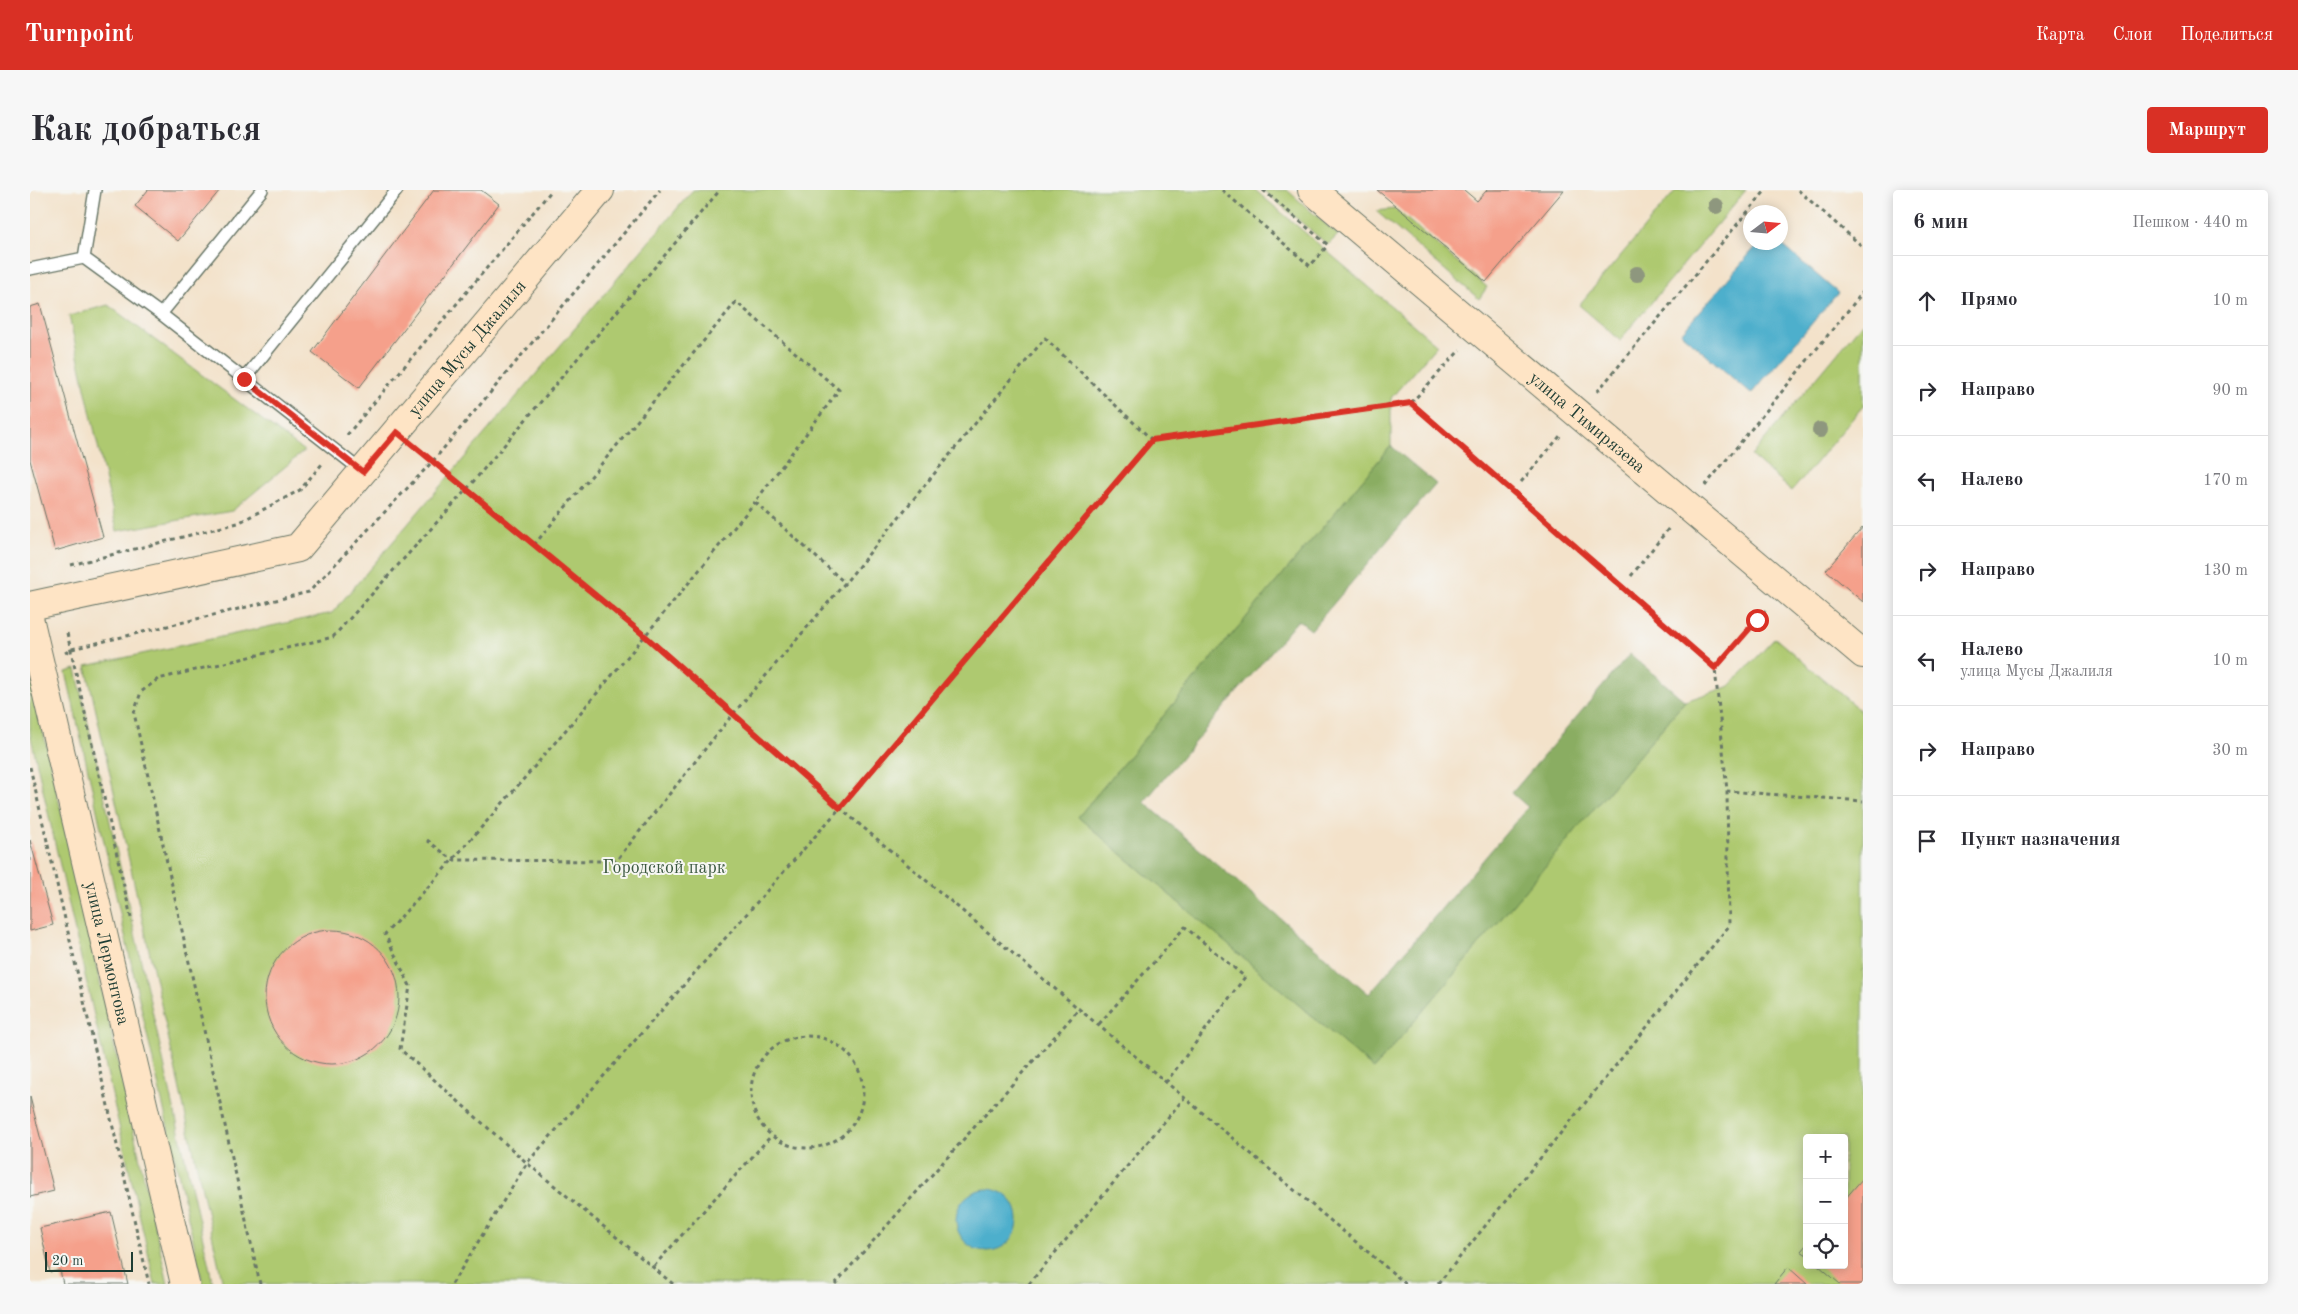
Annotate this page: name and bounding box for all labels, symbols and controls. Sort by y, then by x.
text: Turnpoint [25,23,133,47]
text: Карта [2036,26,2085,44]
text: Слои [2113,26,2152,44]
text: Поделиться [2180,26,2273,44]
button: Маршрут [2147,107,2268,153]
text: Как добраться [30,113,261,148]
north arrow [1743,205,1788,250]
text: 6 мин [1913,212,1968,233]
text: Пешком · 440 m [2132,215,2248,231]
street label: улица Мусы Джалиля [405,277,530,420]
icon: ahead [1913,287,1941,315]
text: Прямо [1960,291,2018,310]
text: 10 m [2212,293,2248,309]
route end [233,368,256,391]
street label: улица Тимирязева [1525,369,1648,477]
icon: right [1913,377,1941,405]
text: Направо [1960,381,2035,400]
text: 90 m [2212,383,2248,399]
icon: left [1913,467,1941,495]
text: Налево [1960,471,2023,490]
text: 170 m [2203,473,2248,489]
icon: right [1913,557,1941,585]
text: Направо [1960,561,2035,580]
text: 130 m [2203,563,2248,579]
route start [1746,609,1769,632]
text: Налево [1960,641,2023,660]
icon: left [1913,647,1941,675]
text: 10 m [2212,653,2248,669]
text: улица Мусы Джалиля [1960,664,2113,680]
icon: right [1913,737,1941,765]
text: Направо [1960,741,2035,760]
text: 30 m [2212,743,2248,759]
icon: arrive [1913,827,1941,855]
text: Пункт назначения [1960,831,2120,850]
park label: Городской парк [602,859,726,877]
street label: улица Лермонтова [81,880,132,1027]
map controls [1803,1134,1848,1269]
button: + [1803,1134,1848,1179]
button: − [1803,1179,1848,1224]
button: locate [1803,1224,1848,1269]
scale bar [45,1249,132,1272]
text: 20 m [52,1254,83,1268]

